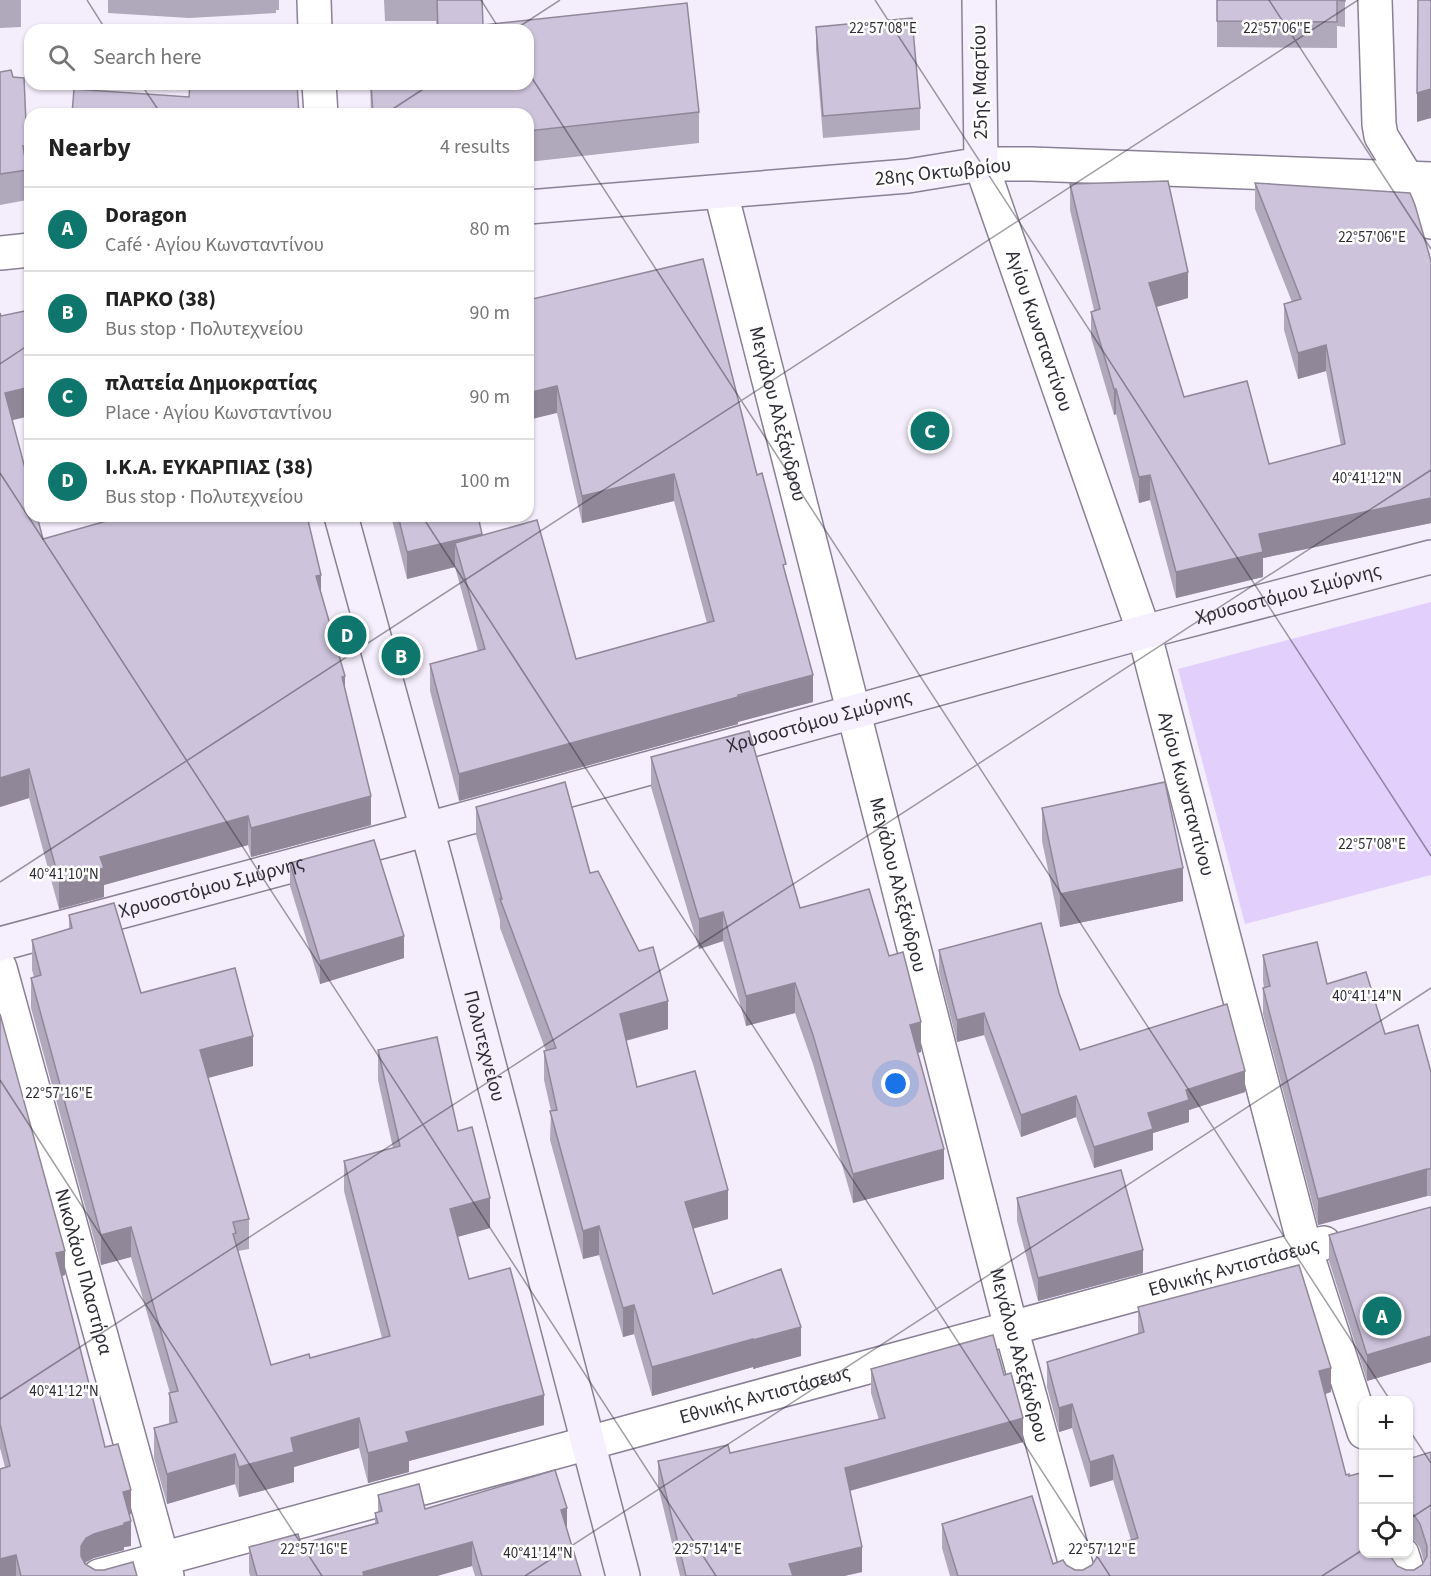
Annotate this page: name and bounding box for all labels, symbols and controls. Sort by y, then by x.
text: 22°57'08"E [849,18,917,39]
text: 22°57'06"E [1243,18,1311,39]
search box [24,24,534,90]
street label: 25ης Μαρτίου [965,24,995,140]
icon: search [45,41,78,74]
text: Search here [93,41,201,73]
text: Nearby [48,129,131,166]
text: 4 results [440,133,510,161]
street label: 28ης Οκτωβρίου [873,151,1013,193]
text: Doragon [105,199,187,231]
text: A [62,215,73,243]
text: 80 m [470,215,510,243]
text: 22°57'06"E [1338,227,1406,248]
text: Café · Αγίου Κωνσταντίνου [105,231,324,259]
street label: Αγίου Κωνσταντίνου [998,247,1080,415]
text: ΠΑΡΚΟ (38) [105,283,216,315]
text: B [61,299,74,327]
text: 90 m [470,299,510,327]
text: Bus stop · Πολυτεχνείου [105,315,303,343]
street label: Μεγάλου Αλεξάνδρου [742,323,813,504]
text: πλατεία Δημοκρατίας [105,367,317,399]
text: C [62,383,73,411]
text: 90 m [470,383,510,411]
text: Place · Αγίου Κωνσταντίνου [105,399,332,427]
pin: C [910,408,950,454]
text: Ι.Κ.Α. ΕΥΚΑΡΠΙΑΣ (38) [105,451,313,483]
text: D [61,467,74,495]
text: 100 m [460,467,510,495]
text: 40°41'12"N [1332,468,1402,489]
text: Bus stop · Πολυτεχνείου [105,483,303,511]
street label: Χρυσοστόμου Σμύρνης [1192,556,1385,632]
pin: D [328,612,366,658]
pin: B [382,634,420,678]
street label: Χρυσοστόμου Σμύρνης [723,682,916,760]
street label: Αγίου Κωνσταντίνου [1151,709,1221,879]
street label: Μεγάλου Αλεξάνδρου [862,794,934,975]
text: 22°57'08"E [1338,834,1406,855]
street label: Χρυσοστόμου Σμύρνης [116,849,308,926]
text: 40°41'10"N [29,864,99,885]
text: 40°41'14"N [1332,986,1402,1007]
street label: Πολυτεχνείου [456,987,512,1105]
your location [881,1069,910,1098]
text: 22°57'16"E [25,1083,93,1104]
street label: Νικολάου Πλαστήρα [47,1186,120,1358]
street label: Εθνικής Αντιστάσεως [1145,1231,1323,1304]
street label: Μεγάλου Αλεξάνδρου [982,1265,1056,1446]
pin: A [1362,1294,1402,1338]
street label: Εθνικής Αντιστάσεως [676,1358,854,1432]
text: 40°41'12"N [29,1381,99,1402]
map controls [1359,1396,1413,1558]
button: + [1359,1396,1413,1450]
button: − [1359,1450,1413,1504]
button: locate [1359,1504,1413,1558]
text: 22°57'16"E [280,1539,348,1560]
text: 22°57'14"E [674,1539,742,1560]
text: 22°57'12"E [1068,1539,1136,1560]
text: 40°41'14"N [503,1543,573,1564]

